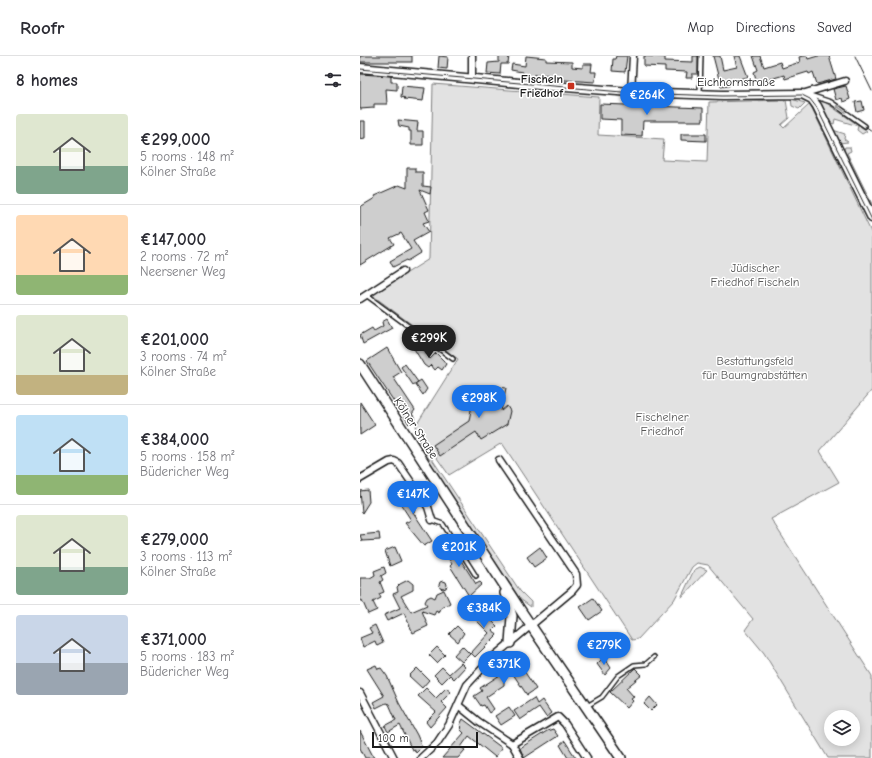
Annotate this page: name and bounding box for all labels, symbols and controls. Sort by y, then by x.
text: Roofr [20,17,64,39]
text: Map [687,19,714,36]
text: Directions [736,19,795,36]
text: Saved [817,19,852,36]
icon: filters [322,69,344,91]
text: 8 homes [16,71,78,90]
place label: Fischeln Friedhof [520,72,564,100]
street label: Eichhornstraße [697,75,775,89]
marker: Fischeln Friedhof [566,81,576,91]
pin: €264K [619,82,675,116]
text: €264K [629,87,665,102]
one-way arrow [836,105,847,113]
icon: home [48,130,96,178]
text: €299,000 [140,130,210,149]
text: 5 rooms · 148 m² [140,149,234,164]
text: Kölner Straße [140,164,216,179]
text: €147,000 [140,230,206,249]
icon: home [48,231,96,279]
text: 2 rooms · 72 m² [140,249,228,264]
park label: Jüdischer Friedhof Fischeln [711,261,799,289]
text: Neersener Weg [140,264,226,279]
pin: €299K [401,325,457,359]
text: €201,000 [140,330,209,349]
text: €299K [411,330,447,345]
icon: home [48,331,96,379]
text: 3 rooms · 74 m² [140,349,226,364]
park label: Bestattungsfeld für Baumgrabstätten [702,354,807,382]
text: Kölner Straße [140,364,216,379]
pin: €298K [451,385,507,419]
text: €298K [461,390,497,405]
street label: Kölner Straße [391,395,441,461]
park label: Fischelner Friedhof [636,410,689,438]
text: €384,000 [140,430,209,449]
icon: home [48,431,96,479]
text: 5 rooms · 158 m² [140,449,234,464]
text: Büdericher Weg [140,464,229,479]
pin: €147K [385,481,441,515]
text: €147K [396,486,430,501]
text: €279,000 [140,530,209,549]
icon: home [48,531,96,579]
pin: €201K [431,534,487,568]
text: €201K [441,539,477,554]
text: 3 rooms · 113 m² [140,549,232,564]
text: Kölner Straße [140,564,216,579]
pin: €384K [456,595,512,629]
text: €384K [466,600,502,615]
text: €371,000 [140,630,207,649]
icon: home [48,631,96,679]
pin: €279K [576,632,632,666]
text: €279K [586,637,622,652]
text: 5 rooms · 183 m² [140,649,234,664]
pin: €371K [476,651,532,685]
text: €371K [487,656,521,671]
text: Büdericher Weg [140,664,229,679]
map controls [824,710,860,746]
button: layers [824,710,860,746]
scale bar [372,730,478,749]
text: 100 m [378,732,409,745]

